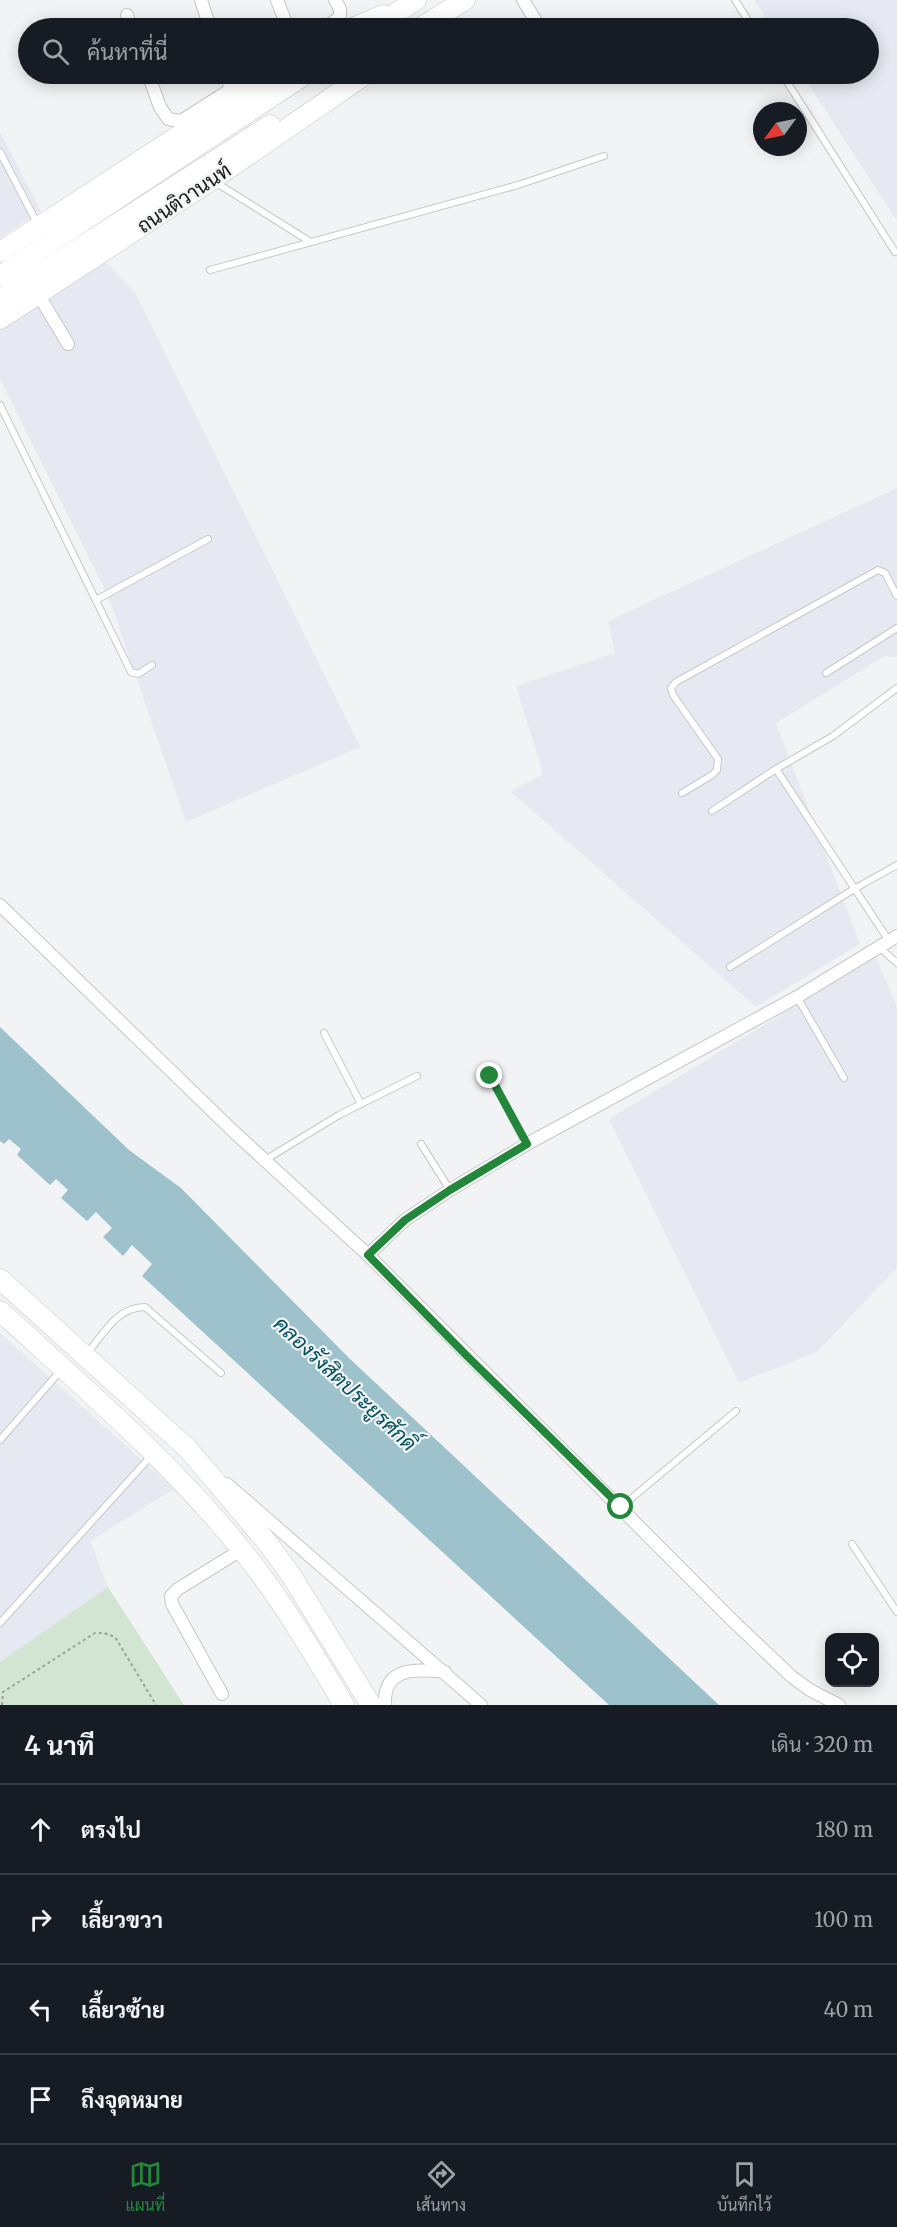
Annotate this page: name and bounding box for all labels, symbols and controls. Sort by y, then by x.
search box [18,18,879,84]
icon: search [39,35,72,68]
text: ค้นหาที่นี่ [87,38,167,66]
north arrow [753,102,807,156]
street label: ถนนติวานนท์ [131,156,235,238]
route end [476,1062,502,1088]
water label: คลองรังสิตประยูรศักดิ์ [267,1306,429,1461]
route start [607,1493,633,1519]
map controls [825,1633,879,1687]
button: locate [825,1633,879,1687]
text: 4 นาที [24,1729,94,1762]
text: เดิน · 320 m [771,1732,873,1757]
icon: ahead [24,1813,57,1846]
text: ตรงไป [81,1816,141,1844]
text: 180 m [815,1817,873,1842]
icon: right [24,1903,57,1936]
text: เลี้ยวขวา [81,1906,163,1934]
text: 100 m [814,1907,873,1932]
icon: left [24,1993,57,2026]
text: เลี้ยวซ้าย [81,1996,165,2024]
text: 40 m [823,1997,873,2022]
icon: arrive [24,2083,57,2116]
text: ถึงจุดหมาย [81,2086,183,2114]
tab: แผนที่ [125,2158,165,2215]
tab: เส้นทาง [416,2158,466,2215]
tab: บันทึกไว้ [717,2158,772,2215]

